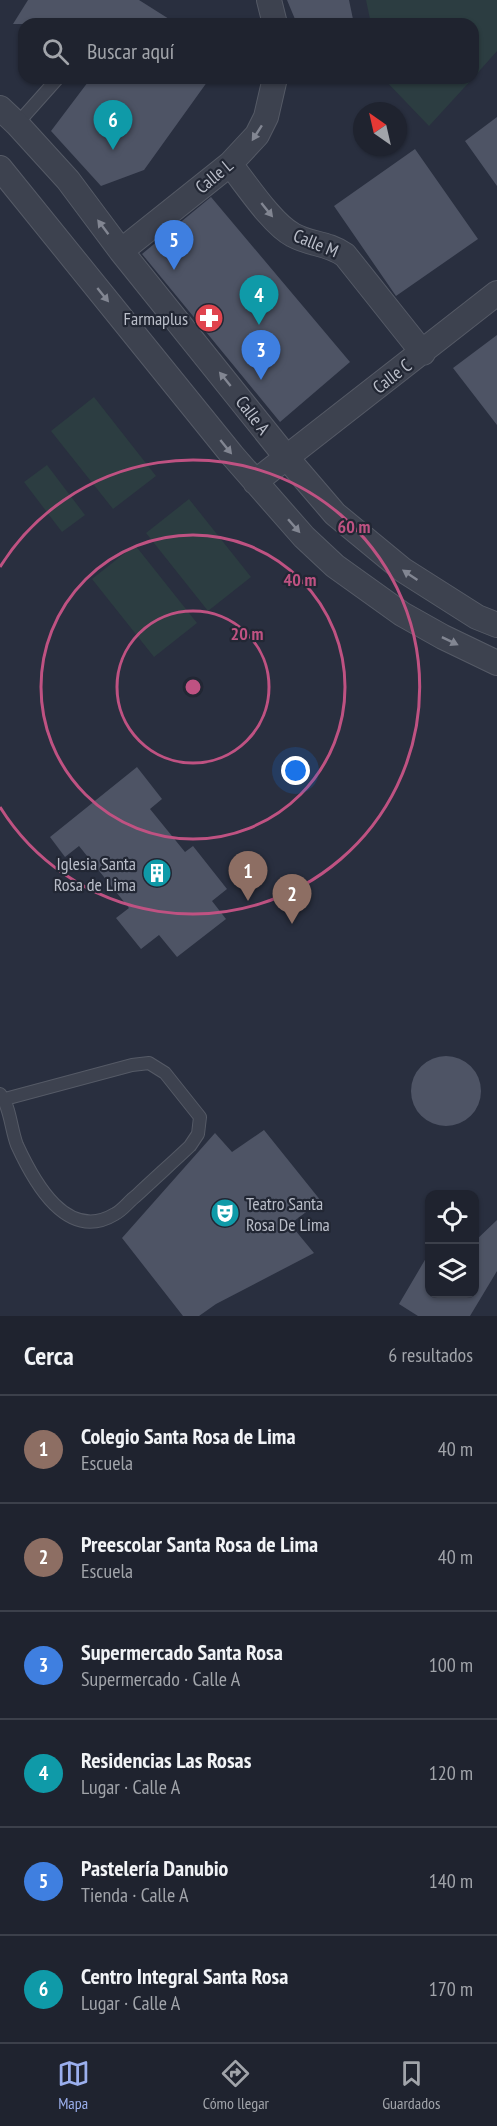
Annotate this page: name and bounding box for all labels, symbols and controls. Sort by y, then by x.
search box [18,18,479,84]
icon: search [39,35,72,68]
text: Buscar aquí [87,37,174,65]
pin: 6 [94,100,132,150]
north arrow [353,102,407,156]
one-way arrow [251,124,263,140]
street label: Calle L [190,153,238,198]
one-way arrow [260,202,273,217]
one-way arrow [97,219,109,235]
pin: 5 [154,220,194,270]
street label: Calle M [290,224,342,262]
pin: 4 [240,276,278,325]
one-way arrow [96,287,109,302]
pharmacy icon: Farmaplus [193,302,225,334]
place label: Farmaplus [124,307,188,330]
pin: 3 [242,330,280,380]
street label: Calle C [368,354,416,398]
one-way arrow [218,371,231,387]
street label: Calle A [231,391,276,439]
one-way arrow [219,439,231,454]
text: 60 m [338,515,370,538]
one-way arrow [287,518,300,533]
text: 40 m [284,568,316,591]
one-way arrow [402,570,418,581]
text: 20 m [231,622,263,645]
one-way arrow [442,636,459,645]
centre of rings [183,677,203,697]
your location [281,756,310,785]
place label: Iglesia Santa Rosa de Lima [54,852,136,896]
pin: 1 [228,852,268,901]
building icon: Iglesia Santa Rosa de Lima [141,857,173,889]
pin: 2 [272,874,312,924]
map controls [425,1190,479,1298]
button: locate [425,1190,479,1244]
place label: Teatro Santa Rosa De Lima [246,1192,330,1236]
theatre icon: Teatro Santa Rosa De Lima [209,1197,241,1229]
button: layers [425,1244,479,1298]
text: Cerca [24,1339,74,1372]
text: 6 resultados [388,1342,473,1368]
text: Colegio Santa Rosa de Lima [81,1422,296,1450]
text: 1 [39,1436,48,1462]
text: 40 m [438,1436,473,1462]
text: Escuela [81,1450,133,1476]
text: Preescolar Santa Rosa de Lima [81,1530,318,1558]
text: 2 [39,1544,48,1570]
text: 40 m [438,1544,473,1570]
text: Escuela [81,1558,133,1584]
text: Supermercado Santa Rosa [81,1638,283,1666]
text: 3 [39,1652,48,1678]
text: 100 m [429,1652,473,1678]
text: Supermercado · Calle A [81,1666,240,1692]
text: Residencias Las Rosas [81,1746,251,1774]
text: 4 [39,1760,48,1786]
text: 120 m [429,1760,473,1786]
text: Lugar · Calle A [81,1774,180,1800]
text: Pastelería Danubio [81,1854,228,1882]
text: 5 [39,1868,48,1894]
text: 140 m [429,1868,473,1894]
text: Tienda · Calle A [81,1882,188,1908]
text: Centro Integral Santa Rosa [81,1962,288,1990]
text: 6 [39,1976,48,2002]
text: 170 m [429,1976,473,2002]
text: Lugar · Calle A [81,1990,180,2016]
tab: Mapa [57,2057,90,2113]
tab: Cómo llegar [203,2057,269,2113]
tab: Guardados [382,2057,440,2113]

